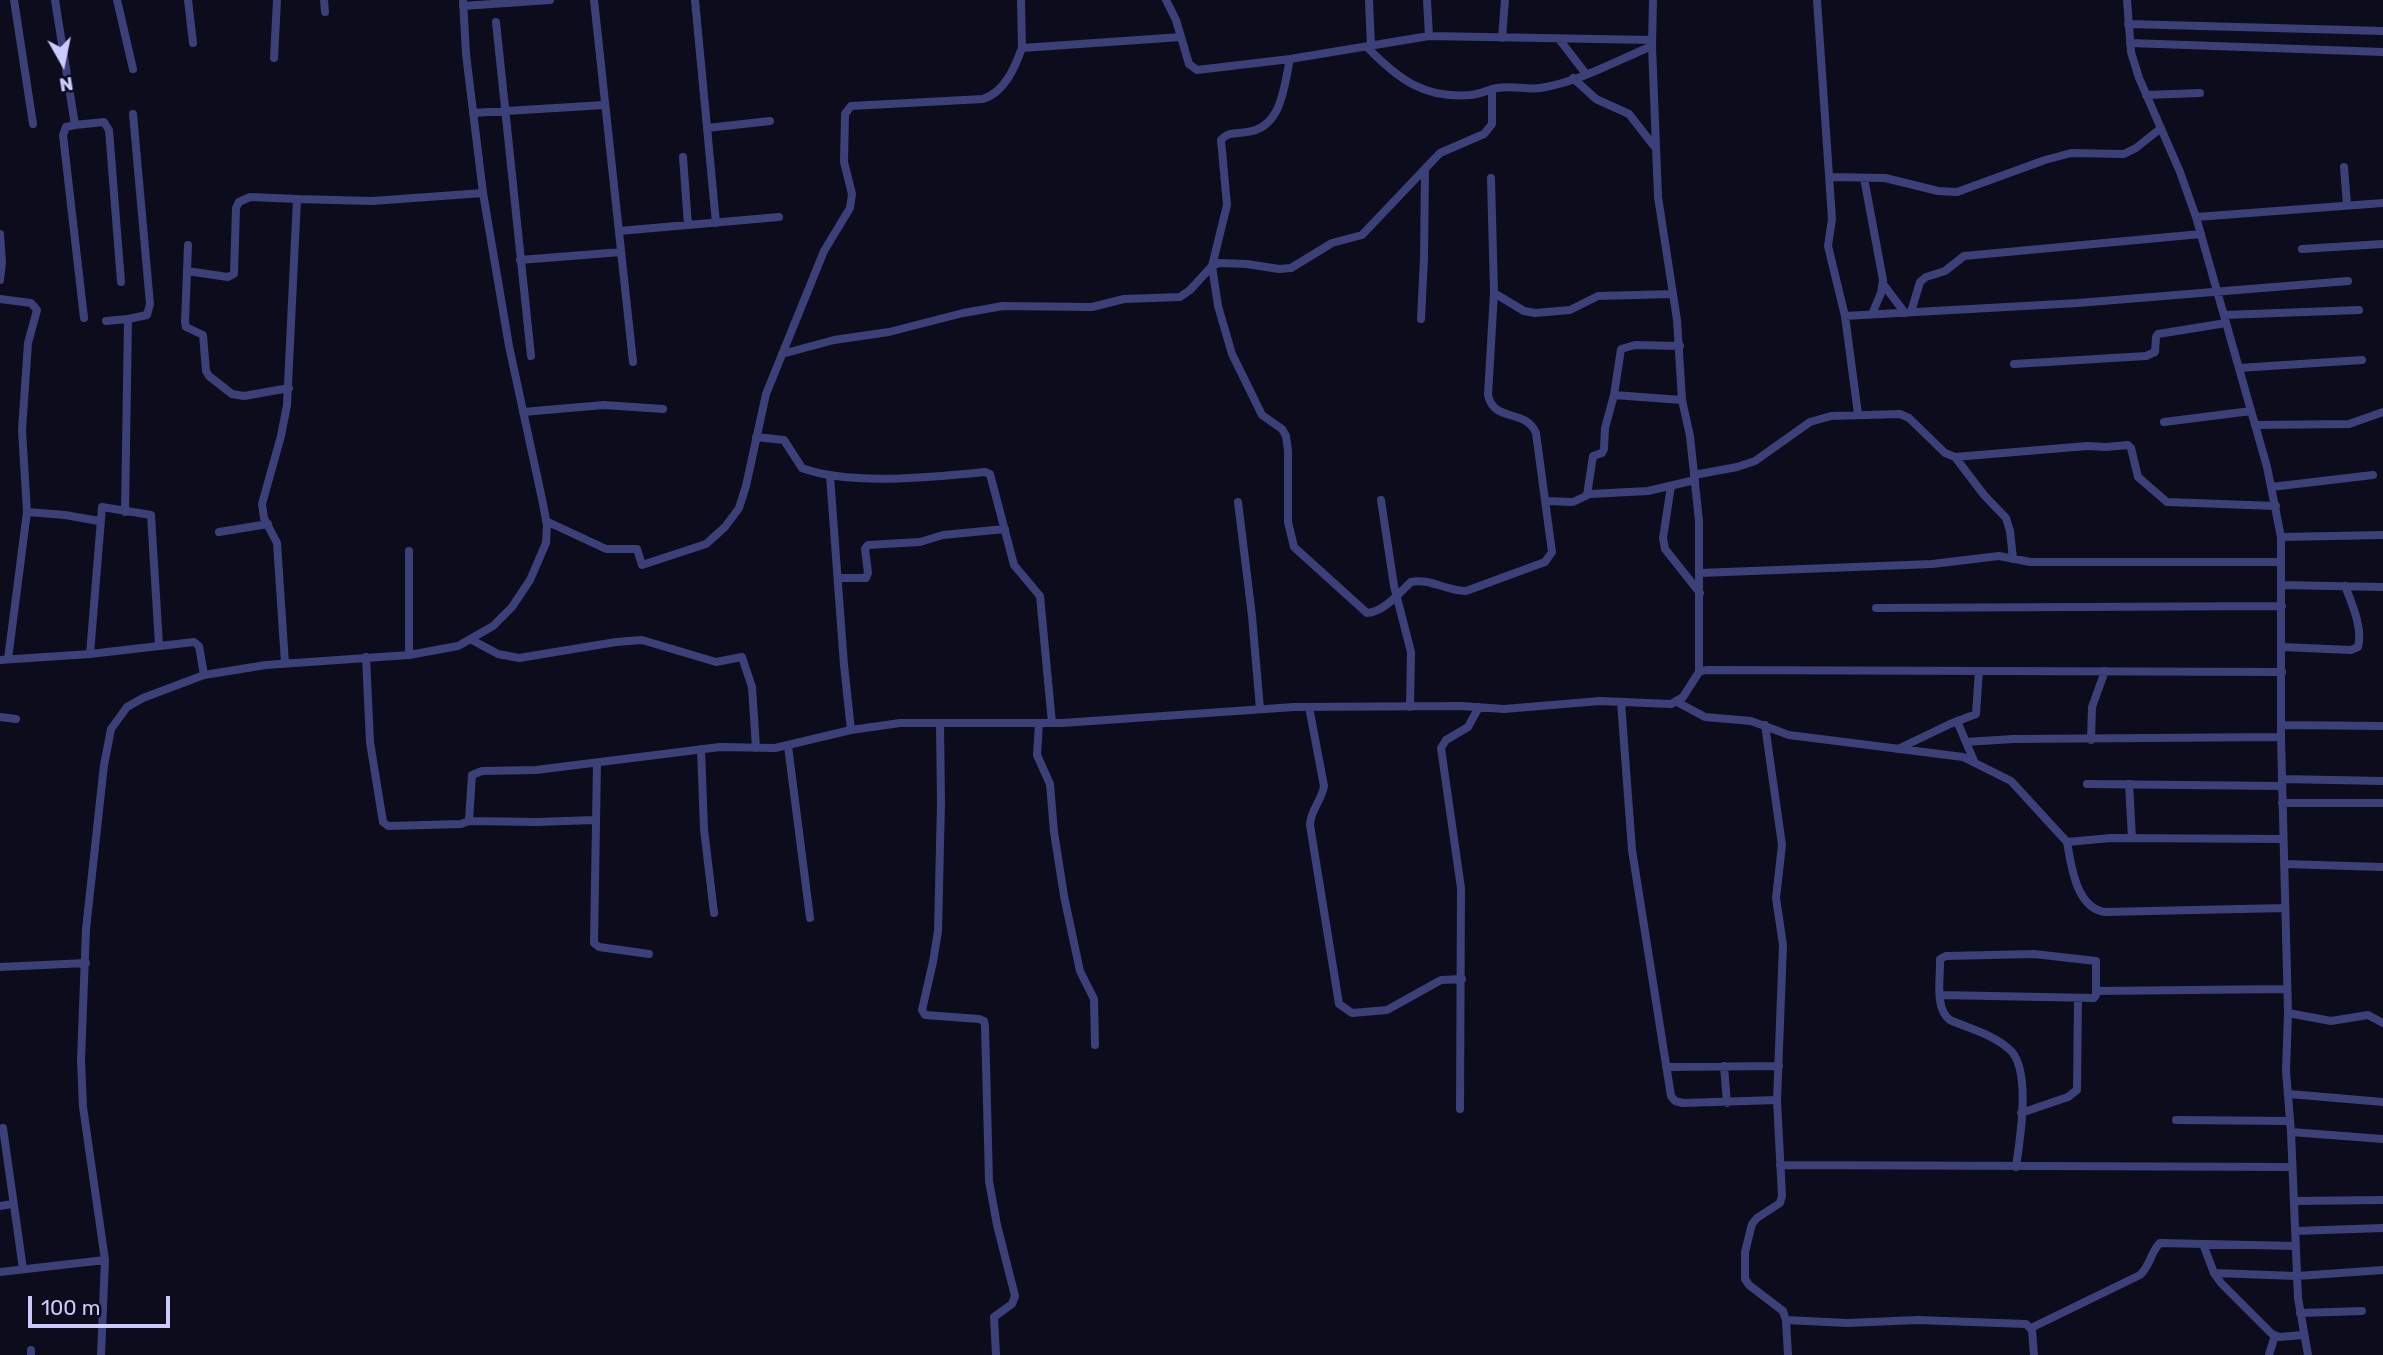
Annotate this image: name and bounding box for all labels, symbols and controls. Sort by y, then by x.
north arrow [28,28,98,98]
text: N [58,72,75,97]
scale bar [32,1282,173,1326]
text: 100 m [41,1295,100,1320]

